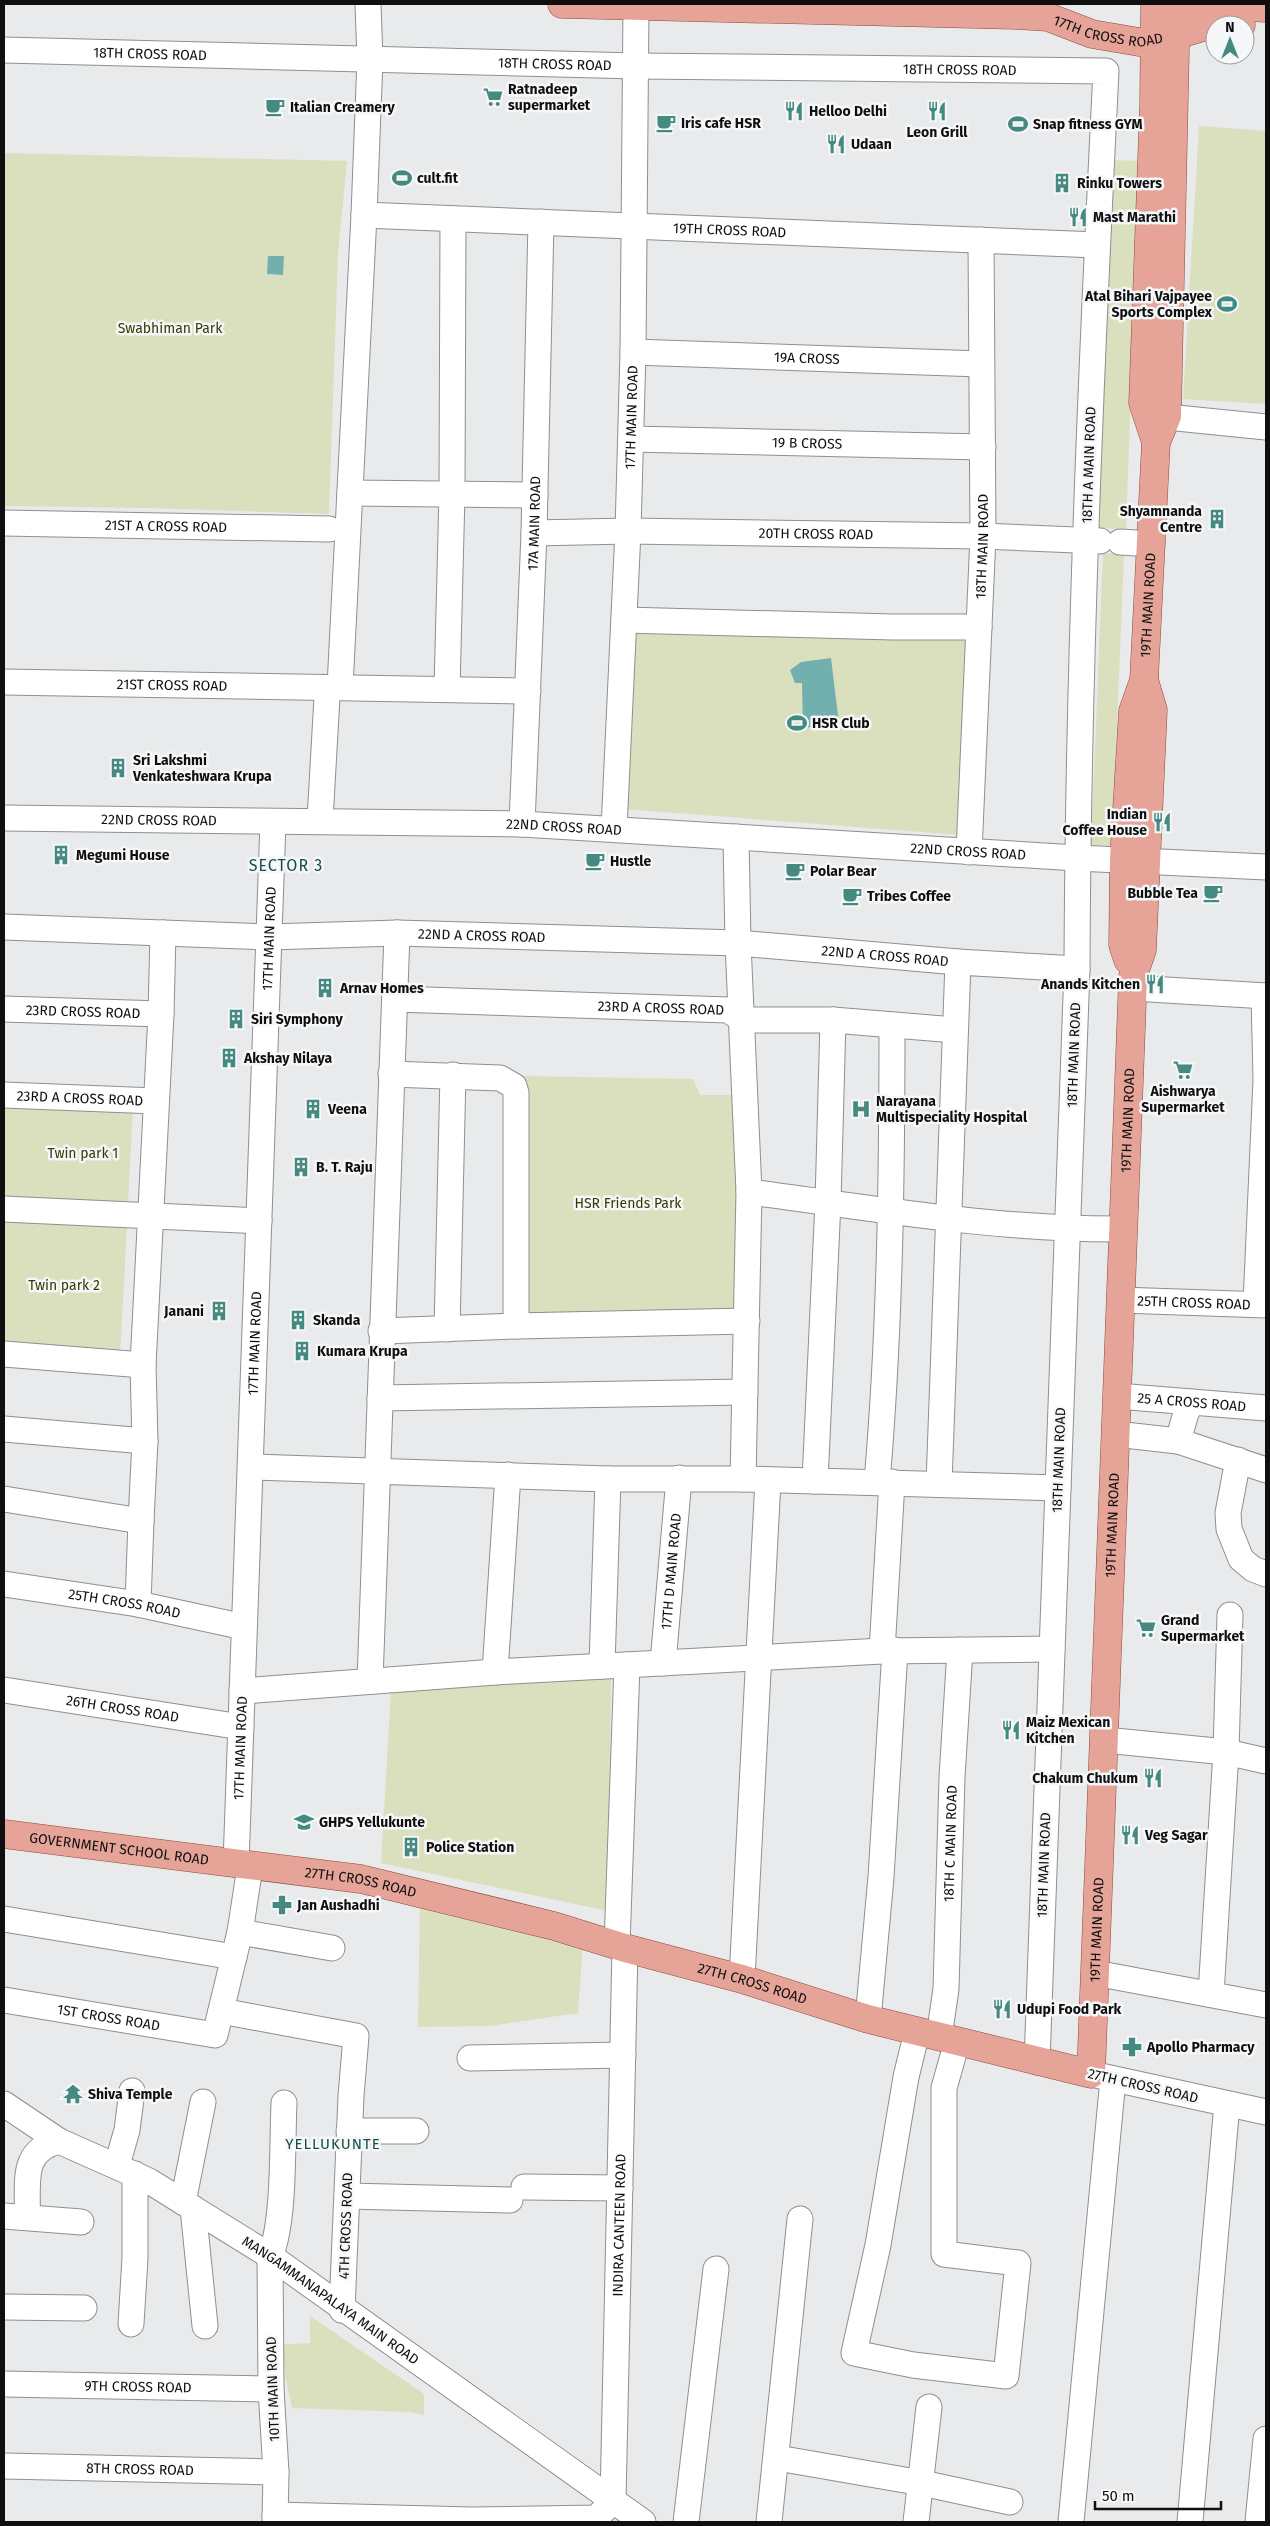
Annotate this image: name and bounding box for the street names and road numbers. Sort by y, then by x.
street label: 17TH CROSS ROAD [1051,11,1164,51]
street label: 18TH CROSS ROAD [93,44,207,64]
street label: 18TH CROSS ROAD [498,54,612,74]
street label: 18TH CROSS ROAD [903,60,1017,79]
street label: 19TH CROSS ROAD [673,219,787,241]
street label: 19A CROSS [774,348,841,368]
street label: 17TH MAIN ROAD [621,365,641,470]
street label: 18TH A MAIN ROAD [1078,406,1100,524]
street label: 19 B CROSS [772,434,843,452]
street label: 17A MAIN ROAD [524,476,544,571]
street label: 18TH MAIN ROAD [972,494,992,599]
street label: 21ST A CROSS ROAD [105,516,227,536]
street label: 20TH CROSS ROAD [759,524,873,543]
street label: 19TH MAIN ROAD [1137,552,1159,658]
street label: 21ST CROSS ROAD [117,675,227,694]
street label: 22ND CROSS ROAD [101,811,217,829]
street label: 22ND CROSS ROAD [506,815,622,839]
street label: 22ND CROSS ROAD [910,839,1026,863]
street label: 17TH MAIN ROAD [259,886,279,991]
street label: 22ND A CROSS ROAD [418,925,546,946]
street label: 22ND A CROSS ROAD [821,942,949,970]
street label: 23RD A CROSS ROAD [597,997,724,1018]
street label: 23RD CROSS ROAD [25,1001,141,1022]
street label: 18TH MAIN ROAD [1064,1002,1084,1108]
street label: 19TH MAIN ROAD [1117,1068,1138,1173]
street label: 23RD A CROSS ROAD [16,1087,144,1109]
street label: 17TH MAIN ROAD [244,1291,265,1396]
street label: 25TH CROSS ROAD [1137,1292,1251,1313]
street label: 25 A CROSS ROAD [1137,1389,1247,1415]
street label: 18TH MAIN ROAD [1049,1407,1069,1513]
street label: 19TH MAIN ROAD [1101,1472,1122,1578]
street label: 17TH D MAIN ROAD [657,1512,684,1630]
street label: 25TH CROSS ROAD [67,1585,182,1621]
street label: 26TH CROSS ROAD [65,1691,180,1726]
street label: 17TH MAIN ROAD [230,1696,250,1800]
street label: 18TH C MAIN ROAD [940,1785,960,1902]
street label: 18TH MAIN ROAD [1034,1812,1054,1918]
street label: GOVERNMENT SCHOOL ROAD [28,1829,210,1868]
street label: 27TH CROSS ROAD [304,1864,418,1901]
street label: 19TH MAIN ROAD [1086,1877,1107,1983]
street label: 27TH CROSS ROAD [696,1959,809,2008]
street label: 1ST CROSS ROAD [56,2000,161,2034]
street label: 27TH CROSS ROAD [1086,2065,1200,2107]
street label: INDIRA CANTEEN ROAD [609,2153,629,2297]
street label: 4TH CROSS ROAD [336,2172,356,2280]
street label: MANGAMMANAPALAYA MAIN ROAD [239,2232,422,2368]
street label: 10TH MAIN ROAD [263,2336,283,2442]
street label: 9TH CROSS ROAD [84,2377,192,2396]
street label: 8TH CROSS ROAD [86,2459,194,2479]

